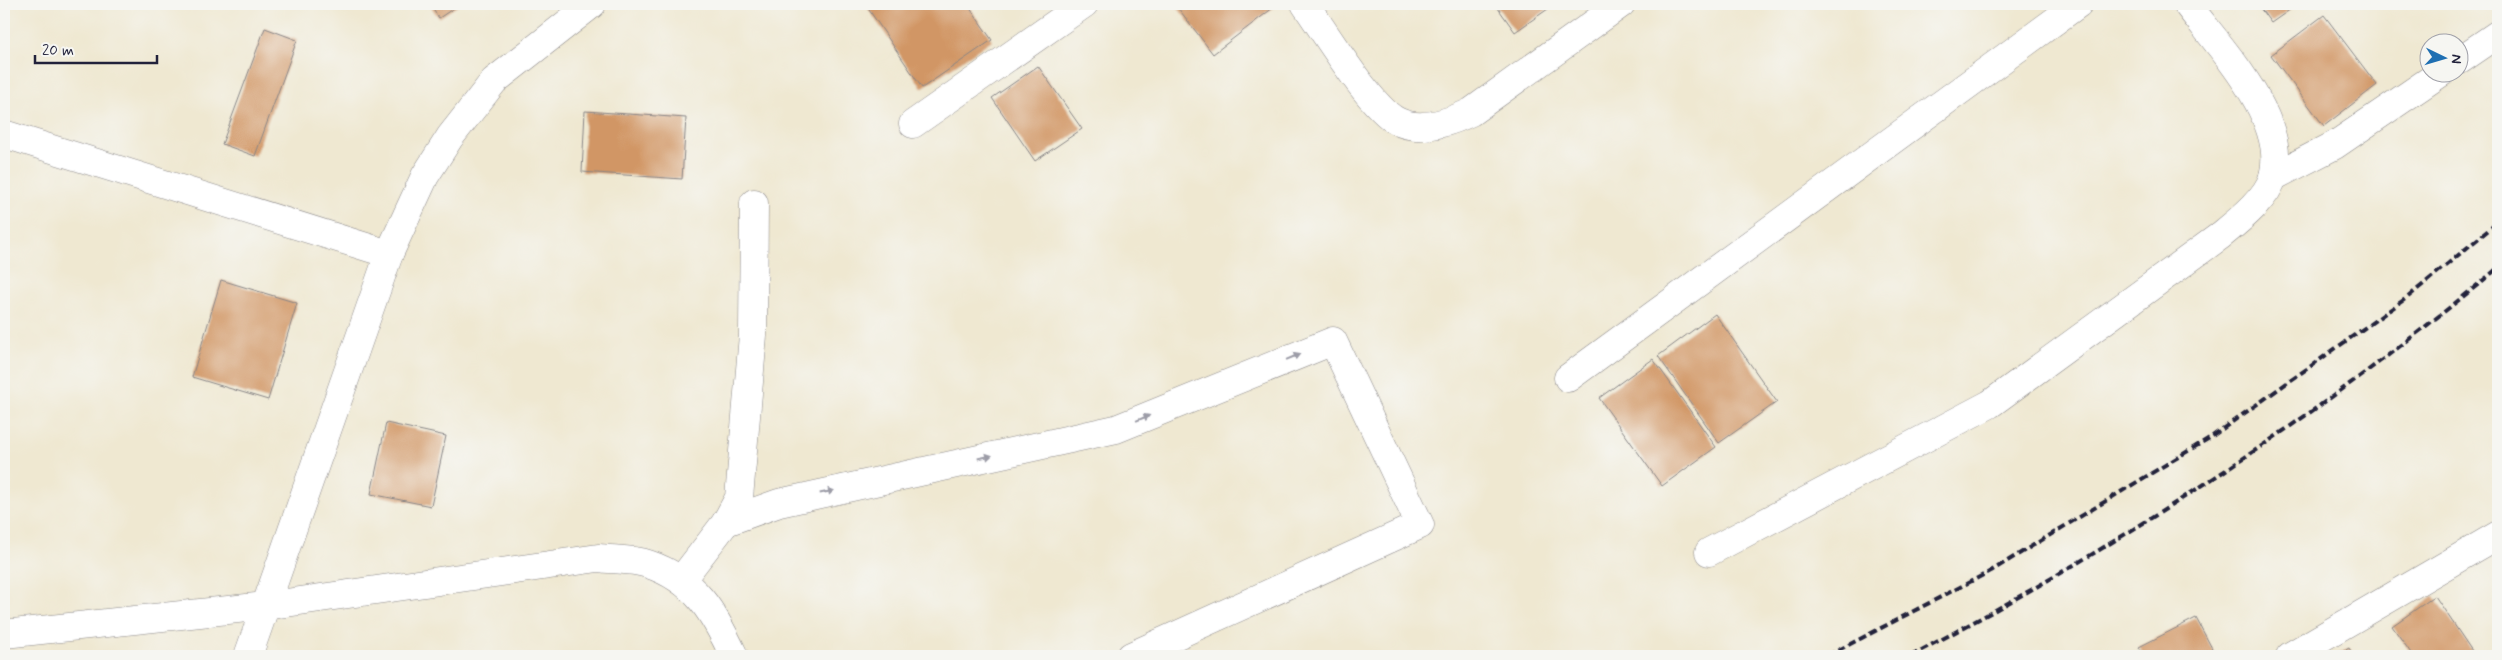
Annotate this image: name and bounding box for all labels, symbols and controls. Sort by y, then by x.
scale bar [35,32,158,64]
north arrow [2420,32,2470,82]
text: 20 m [42,41,74,61]
text: N [2447,54,2465,64]
one-way arrow [1286,353,1301,361]
one-way arrow [1136,414,1151,422]
one-way arrow [978,453,994,461]
one-way arrow [819,488,834,496]

